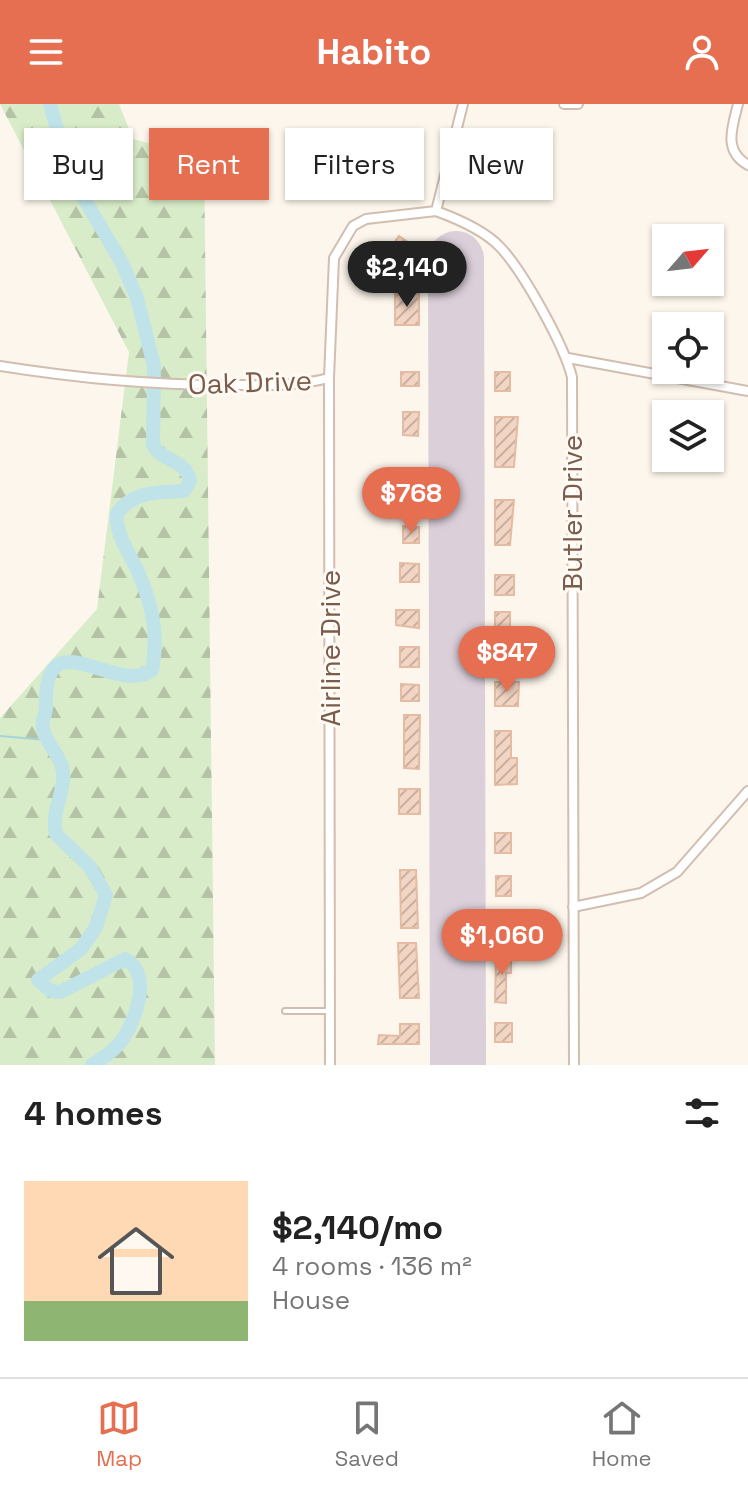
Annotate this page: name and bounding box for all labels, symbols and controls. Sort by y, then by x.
text: Habito [317,29,431,75]
icon: menu [24,30,68,74]
icon: person [680,30,724,74]
chip: Buy [24,128,133,200]
chip: Rent [149,128,269,200]
chip: Filters [285,128,424,200]
chip: New [440,128,553,200]
north arrow [652,224,724,296]
map controls [652,224,724,472]
pin: $2,140 [342,241,472,309]
text: $2,140 [366,250,448,284]
button: locate [652,312,724,384]
street label: Oak Drive [187,362,313,402]
button: layers [652,400,724,472]
street label: Butler Drive [554,435,590,591]
pin: $768 [364,467,458,535]
text: $768 [380,476,442,510]
street label: Airline Drive [312,570,348,726]
pin: $847 [460,626,554,694]
text: $847 [476,635,538,669]
pin: $1,060 [437,909,567,977]
text: $1,060 [460,918,544,952]
icon: filters [680,1091,724,1135]
text: 4 homes [24,1092,162,1135]
text: $2,140/mo [272,1206,443,1249]
icon: home [88,1213,184,1309]
text: 4 rooms · 136 m² [272,1249,472,1283]
text: House [272,1283,350,1317]
tab: Map [96,1396,142,1472]
tab: Saved [335,1396,399,1472]
tab: Home [592,1396,652,1472]

